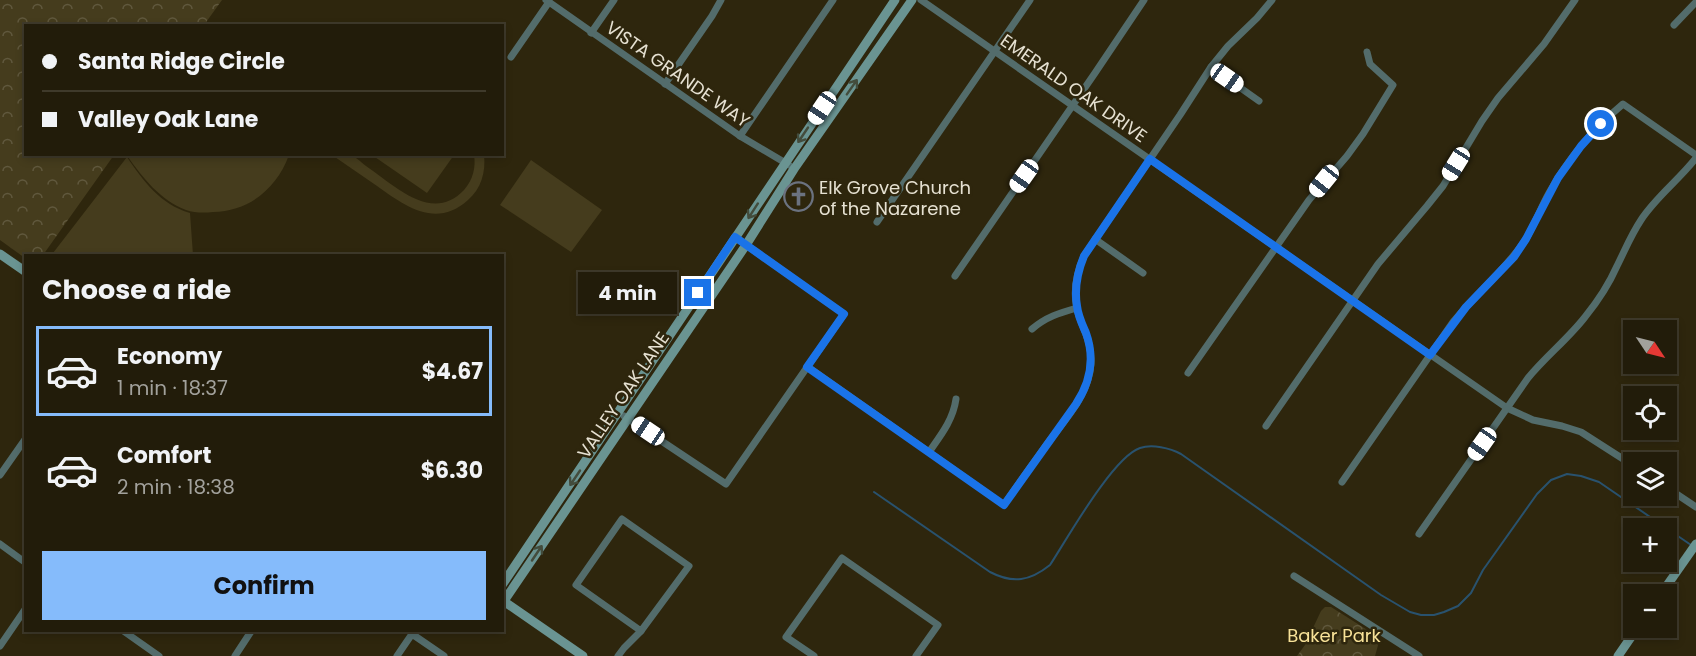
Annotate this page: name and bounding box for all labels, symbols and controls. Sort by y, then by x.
street label: VISTA GRANDE WAY [601,15,755,133]
street label: EMERALD OAK DRIVE [996,28,1152,148]
text: Santa Ridge Circle [78,46,285,77]
car [1207,60,1247,96]
one-way arrow [846,79,858,95]
car [804,88,840,128]
text: Valley Oak Lane [78,104,258,135]
route start [1587,110,1614,137]
one-way arrow [797,126,809,143]
car [1439,144,1473,184]
car [1006,156,1042,196]
car [1306,161,1342,201]
place label: Elk Grove Church of the Nazarene [819,175,971,221]
church icon: Elk Grove Church of the Nazarene [782,181,814,213]
one-way arrow [746,202,758,219]
text: Choose a ride [42,271,231,308]
callout: 4 min [578,272,677,314]
text: 4 min [598,279,657,307]
route end [684,279,711,306]
north arrow [1623,320,1677,374]
map controls [1623,320,1677,638]
street label: VALLEY OAK LANE [571,327,675,463]
text: Economy [117,341,222,372]
icon: car [45,344,99,398]
text: $4.67 [422,356,483,387]
text: 1 min · 18:37 [117,374,228,402]
button: locate [1623,386,1677,440]
car [628,413,668,449]
car [1464,424,1500,464]
text: Comfort [117,440,211,471]
icon: car [45,443,99,497]
button: layers [1623,452,1677,506]
text: $6.30 [421,455,483,486]
one-way arrow [569,470,581,486]
text: 2 min · 18:38 [117,473,235,501]
button: + [1623,518,1677,572]
one-way arrow [531,545,543,562]
button: Confirm [42,551,486,620]
button: − [1623,584,1677,638]
park label: Baker Park [1287,623,1382,648]

